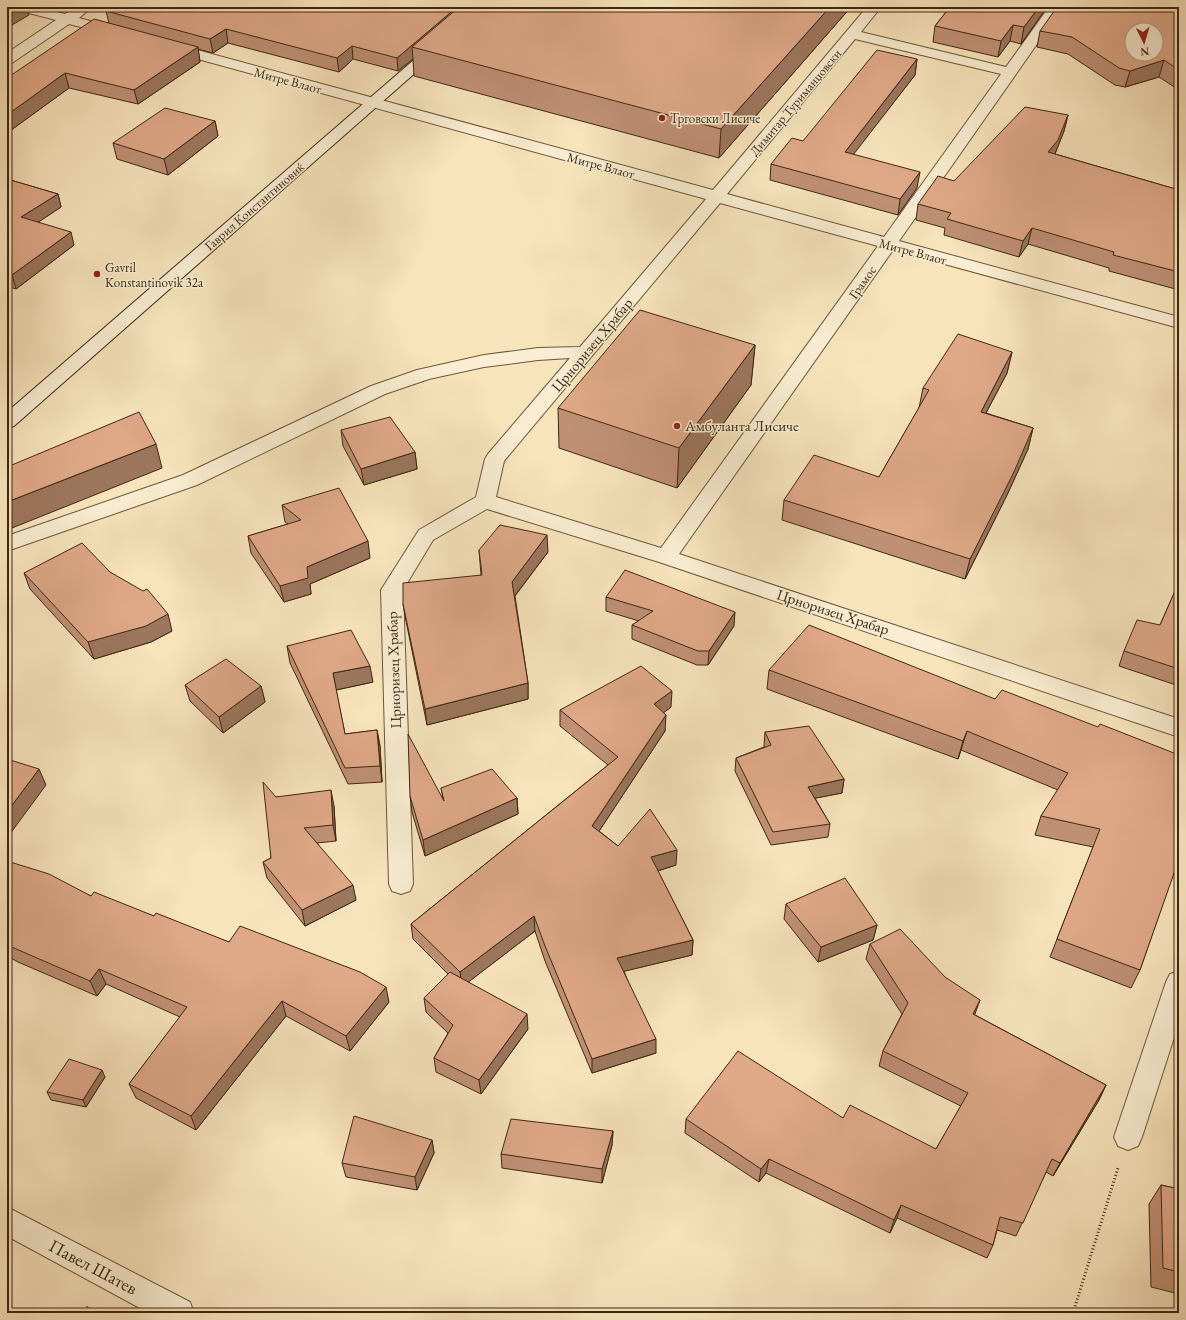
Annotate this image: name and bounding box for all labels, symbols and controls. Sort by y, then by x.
north arrow [1124,22,1164,62]
street label: Димитар Туриманџовски [746,45,845,159]
text: N [1140,45,1150,59]
street label: Митре Влаот [252,63,324,98]
place label: Трговски Лисиче [670,110,760,127]
marker: Трговски Лисиче [657,113,667,123]
street label: Митре Влаот [565,148,637,183]
street label: Гаврил Константиновиќ [201,158,308,254]
street label: Митре Влаот [877,234,949,269]
place label: Gavril Konstantinovik 32a [105,259,204,291]
street label: Грамос [845,262,880,302]
marker: Gavril Konstantinovik 32a [92,269,102,279]
street label: Црноризец Храбар [547,294,637,396]
place label: Амбуланта Лисиче [684,416,799,435]
marker: Амбуланта Лисиче [672,421,682,431]
street label: Црноризец Храбар [775,584,892,639]
street label: Црноризец Храбар [382,611,405,729]
street label: Павел Шатев [45,1234,142,1300]

